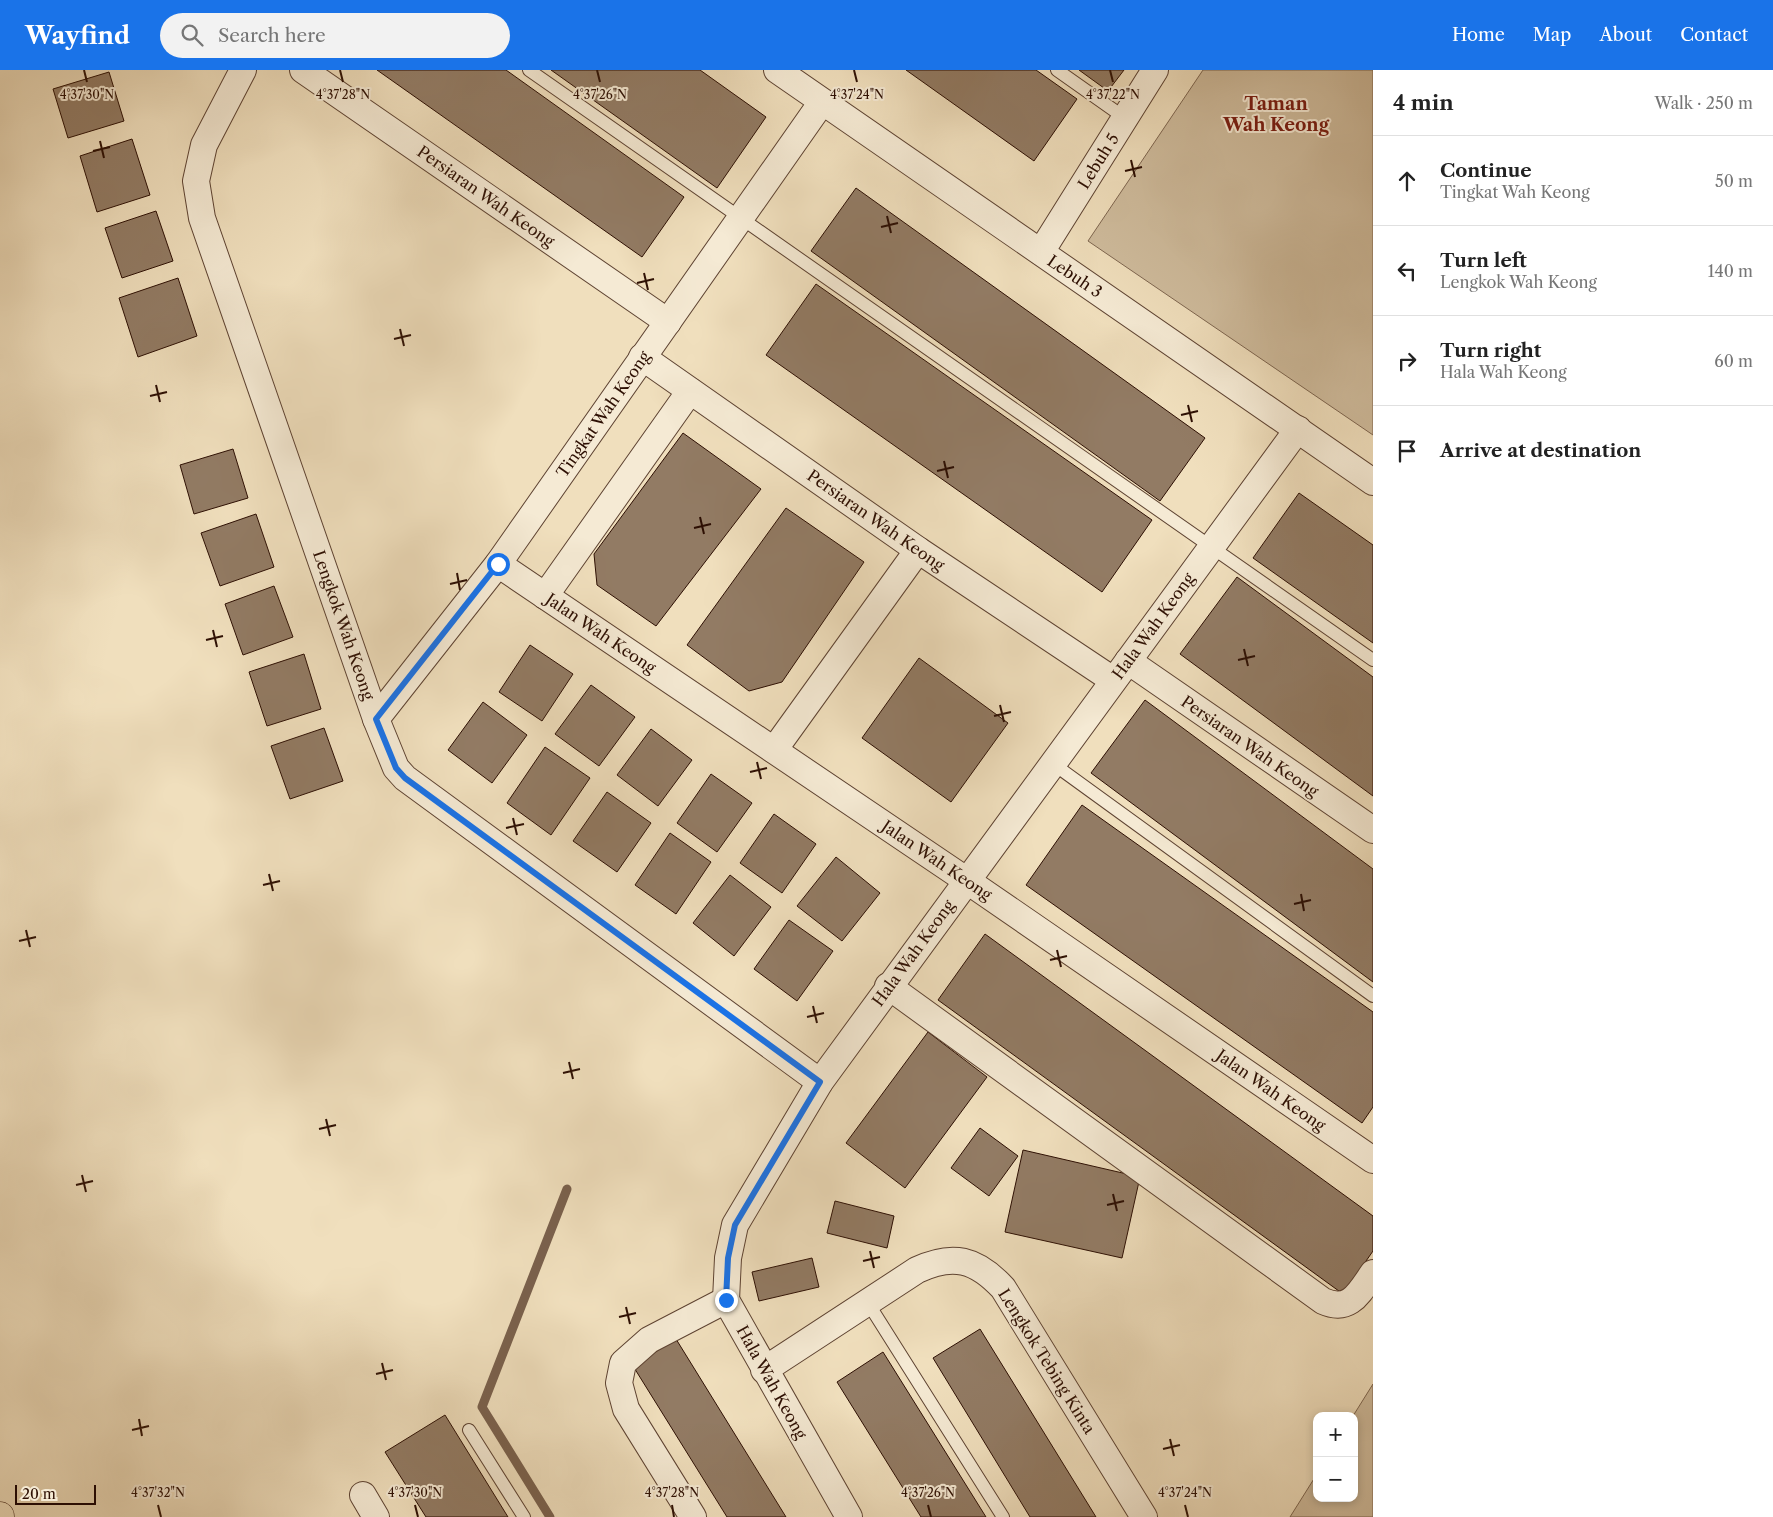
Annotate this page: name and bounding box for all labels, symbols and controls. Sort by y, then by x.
search box [160,13,510,58]
text: Wayfind [25,21,130,50]
icon: search [178,21,206,49]
text: Search here [218,24,326,47]
text: Home [1452,24,1505,46]
text: Map [1533,24,1571,46]
text: About [1599,24,1652,46]
text: Contact [1680,24,1748,46]
text: 4°37'30"N [60,87,114,102]
text: 4°37'28"N [316,87,370,102]
text: 4°37'26"N [573,87,627,102]
text: 4°37'24"N [830,87,884,102]
text: 4°37'22"N [1086,87,1140,102]
text: 4 min [1393,90,1454,115]
district label: Taman Wah Keong [1222,93,1330,136]
text: Walk · 250 m [1655,93,1753,113]
street label: Lebuh 5 [1073,129,1123,193]
street label: Persiaran Wah Keong [414,141,559,251]
text: Continue [1440,159,1532,182]
icon: ahead [1393,167,1421,195]
text: 50 m [1715,171,1753,191]
text: Tingkat Wah Keong [1440,182,1590,202]
text: Turn left [1440,249,1527,272]
street label: Lebuh 3 [1044,250,1106,302]
icon: left [1393,257,1421,285]
text: 140 m [1708,261,1753,281]
text: Lengkok Wah Keong [1440,272,1597,292]
text: Turn right [1440,339,1541,362]
street label: Tingkat Wah Keong [552,346,654,481]
icon: right [1393,347,1421,375]
text: 60 m [1714,351,1753,371]
text: Hala Wah Keong [1440,362,1567,382]
icon: arrive [1393,437,1421,465]
text: Arrive at destination [1440,439,1641,462]
street label: Persiaran Wah Keong [804,465,949,575]
street label: Lengkok Wah Keong [309,548,379,703]
route start [487,553,510,576]
street label: Hala Wah Keong [1108,568,1199,683]
street label: Jalan Wah Keong [540,587,660,678]
street label: Persiaran Wah Keong [1178,691,1323,801]
street label: Jalan Wah Keong [876,814,996,905]
street label: Hala Wah Keong [868,895,959,1010]
street label: Jalan Wah Keong [1210,1043,1330,1135]
street label: Lengkok Tebing Kinta [994,1285,1100,1438]
route end [715,1289,738,1312]
street label: Hala Wah Keong [733,1322,812,1443]
map controls [1313,1412,1358,1502]
button: + [1313,1412,1358,1457]
button: − [1313,1457,1358,1502]
scale bar [15,1482,96,1505]
text: 20 m [22,1485,56,1503]
text: 4°37'32"N [131,1485,185,1500]
text: 4°37'30"N [388,1485,442,1500]
text: 4°37'28"N [645,1485,699,1500]
text: 4°37'26"N [901,1485,955,1500]
text: 4°37'24"N [1158,1485,1212,1500]

